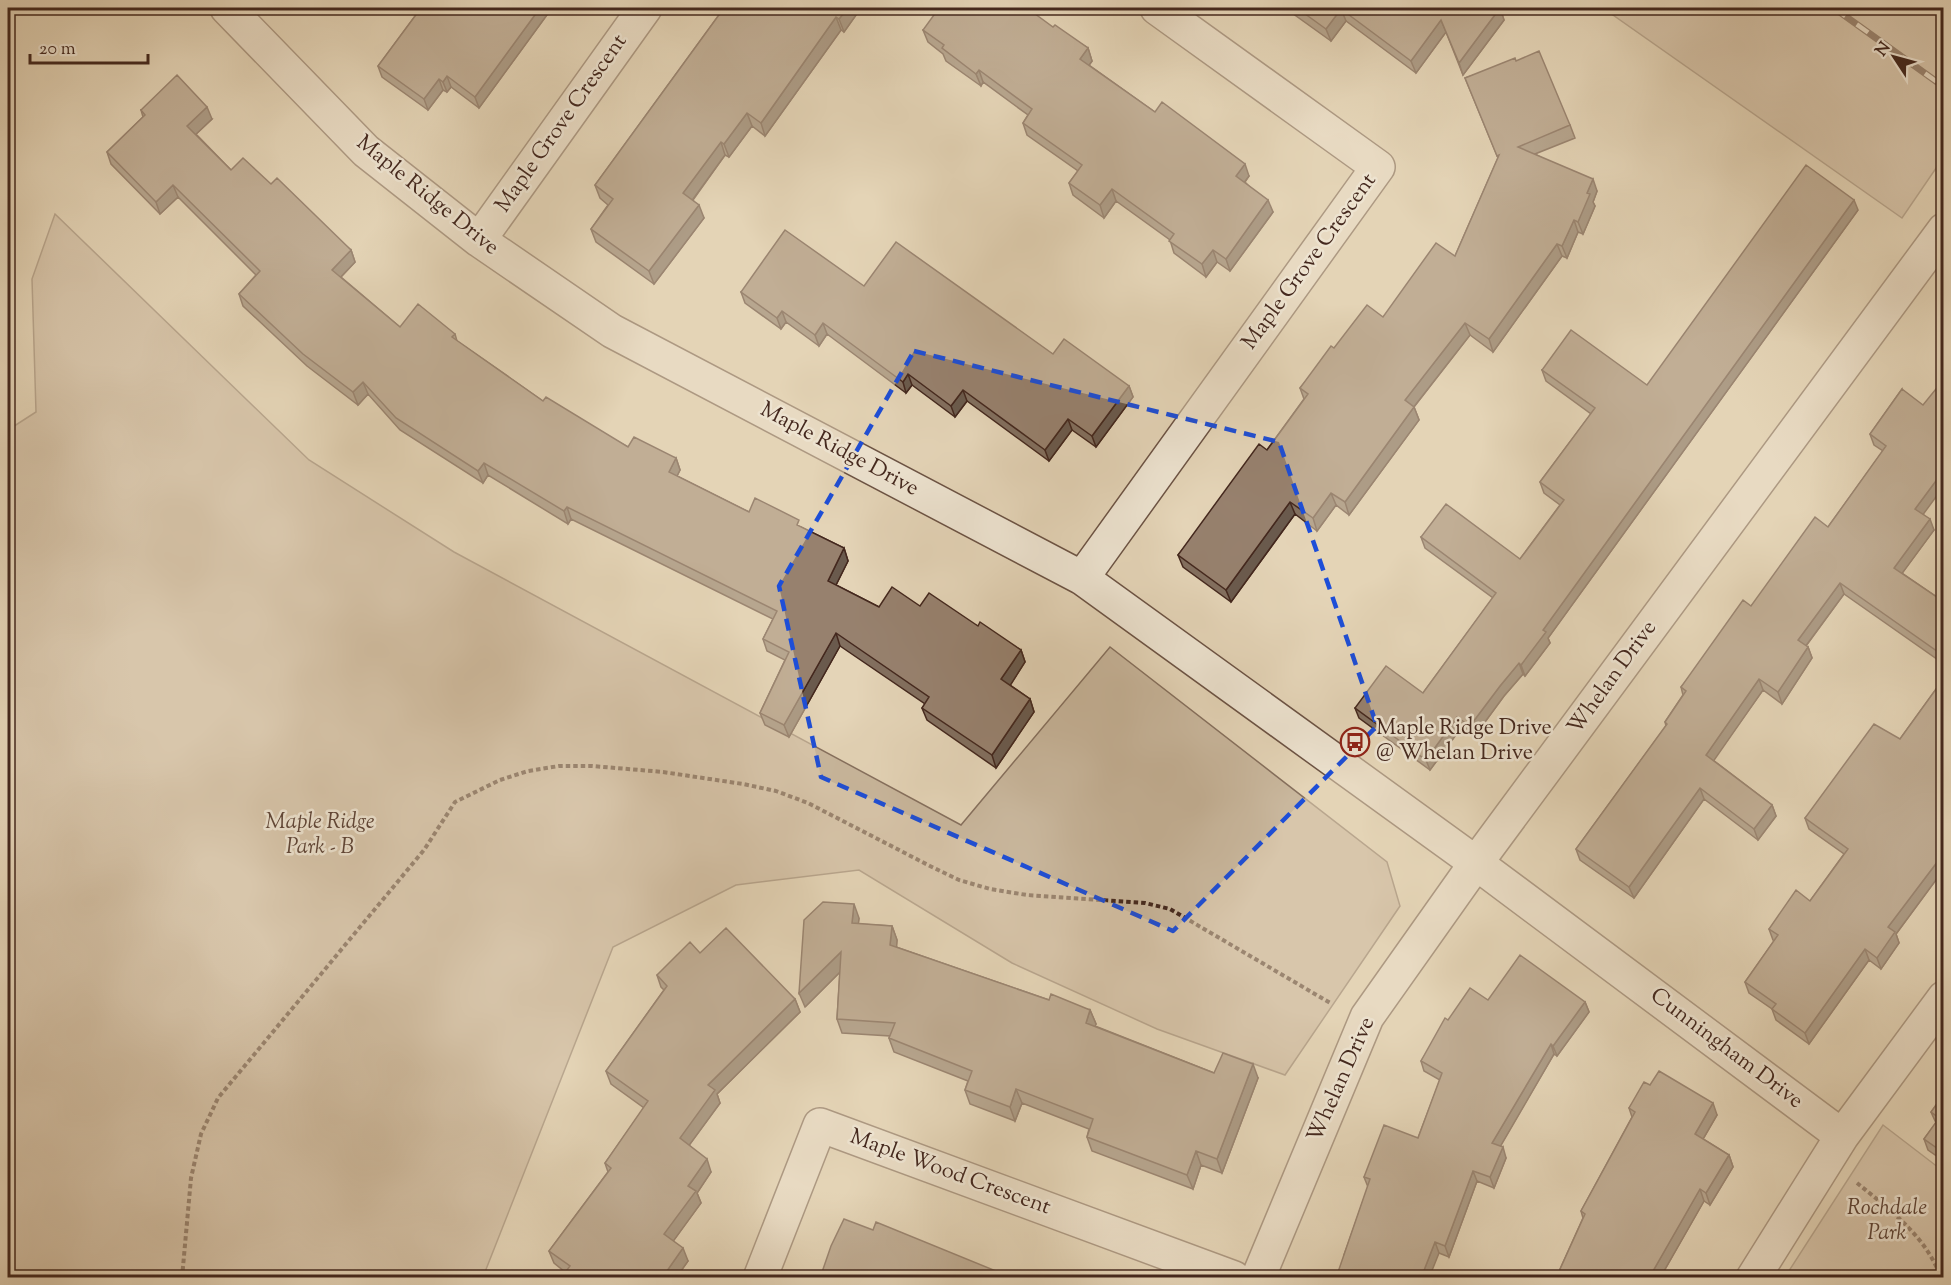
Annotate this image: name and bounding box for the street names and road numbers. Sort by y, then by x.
street label: Maple Grove Crescent [488,28,636,220]
street label: Maple Ridge Drive [349,128,505,264]
street label: Maple Grove Crescent [1235,167,1385,357]
street label: Maple Ridge Drive [754,395,924,505]
street label: Whelan Drive [1561,614,1665,742]
street label: Cunningham Drive [1643,981,1809,1117]
street label: Whelan Drive [1300,1012,1384,1148]
street label: Maple Wood Crescent [845,1122,1055,1224]

